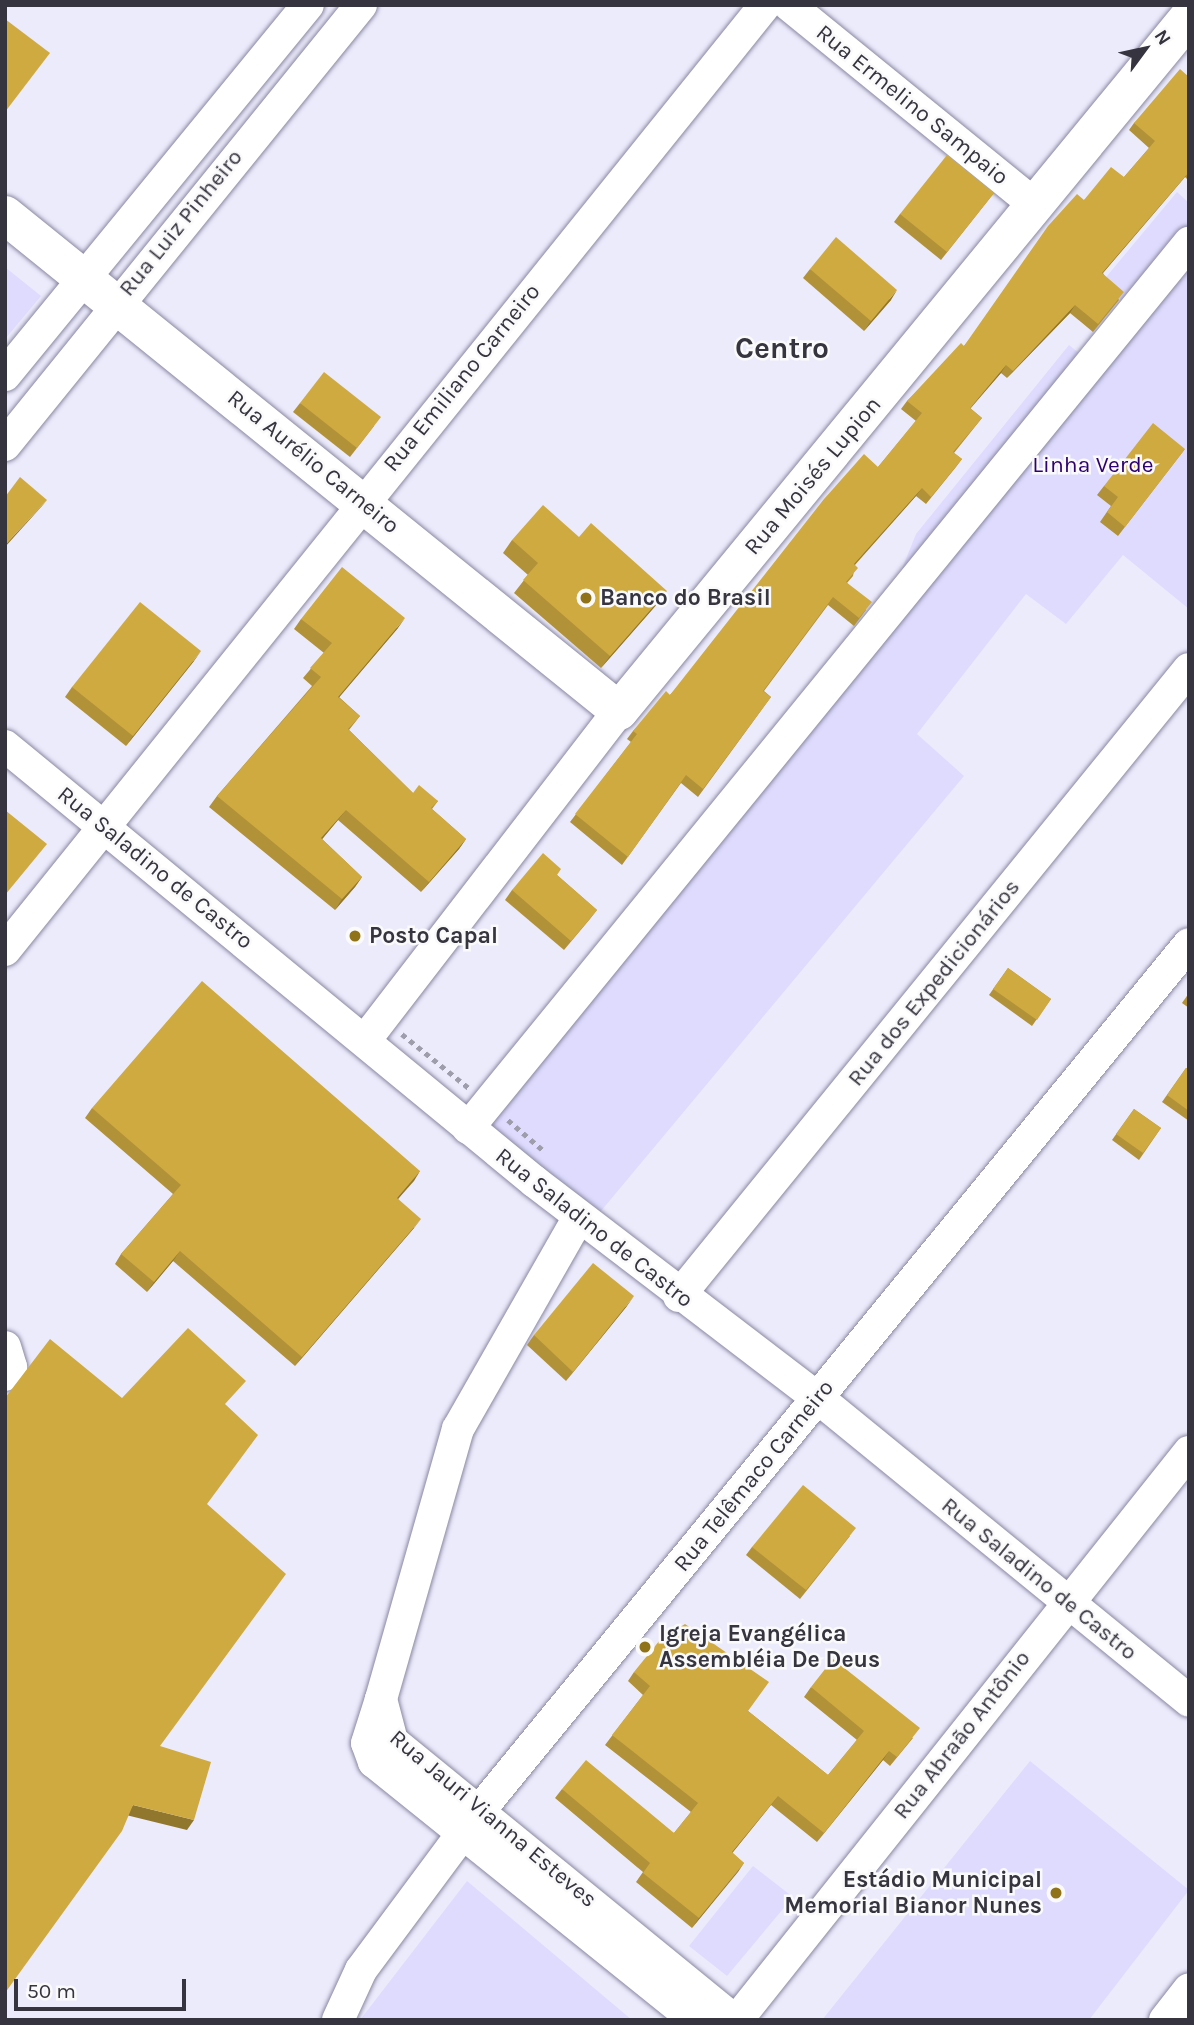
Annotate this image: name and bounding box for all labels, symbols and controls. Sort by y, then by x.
north arrow [1110,14,1180,84]
street label: Rua Ermelino Sampaio [810,19,1014,191]
text: N [1150,26,1176,49]
street label: Rua Luiz Pinheiro [113,144,249,302]
street label: Rua Emiliano Carneiro [378,278,546,478]
district label: Centro [735,330,829,366]
street label: Rua Aurélio Carneiro [221,384,405,540]
street label: Rua Moisés Lupion [739,391,887,561]
park label: Linha Verde [1032,451,1154,479]
place label: Banco do Brasil [600,584,771,612]
marker: Banco do Brasil [578,590,594,606]
street label: Rua Saladino de Castro [52,781,258,955]
street label: Rua dos Expedicionários [842,874,1026,1092]
place label: Posto Capal [369,922,498,950]
marker: Posto Capal [347,928,363,944]
street label: Rua Saladino de Castro [490,1142,698,1314]
street label: Rua Telêmaco Carneiro [668,1375,840,1577]
street label: Rua Saladino de Castro [936,1492,1142,1666]
place label: Igreja Evangélica Assembléia De Deus [659,1620,880,1674]
marker: Igreja Evangélica Assembléia De Deus [637,1639,653,1655]
street label: Rua Abraão Antônio [888,1645,1036,1825]
street label: Rua Jauri Vianna Esteves [384,1724,602,1914]
place label: Estádio Municipal Memorial Bianor Nunes [784,1866,1042,1920]
marker: Estádio Municipal Memorial Bianor Nunes [1048,1885,1064,1901]
scale bar [18,1966,189,2010]
text: 50 m [27,1979,76,2003]

